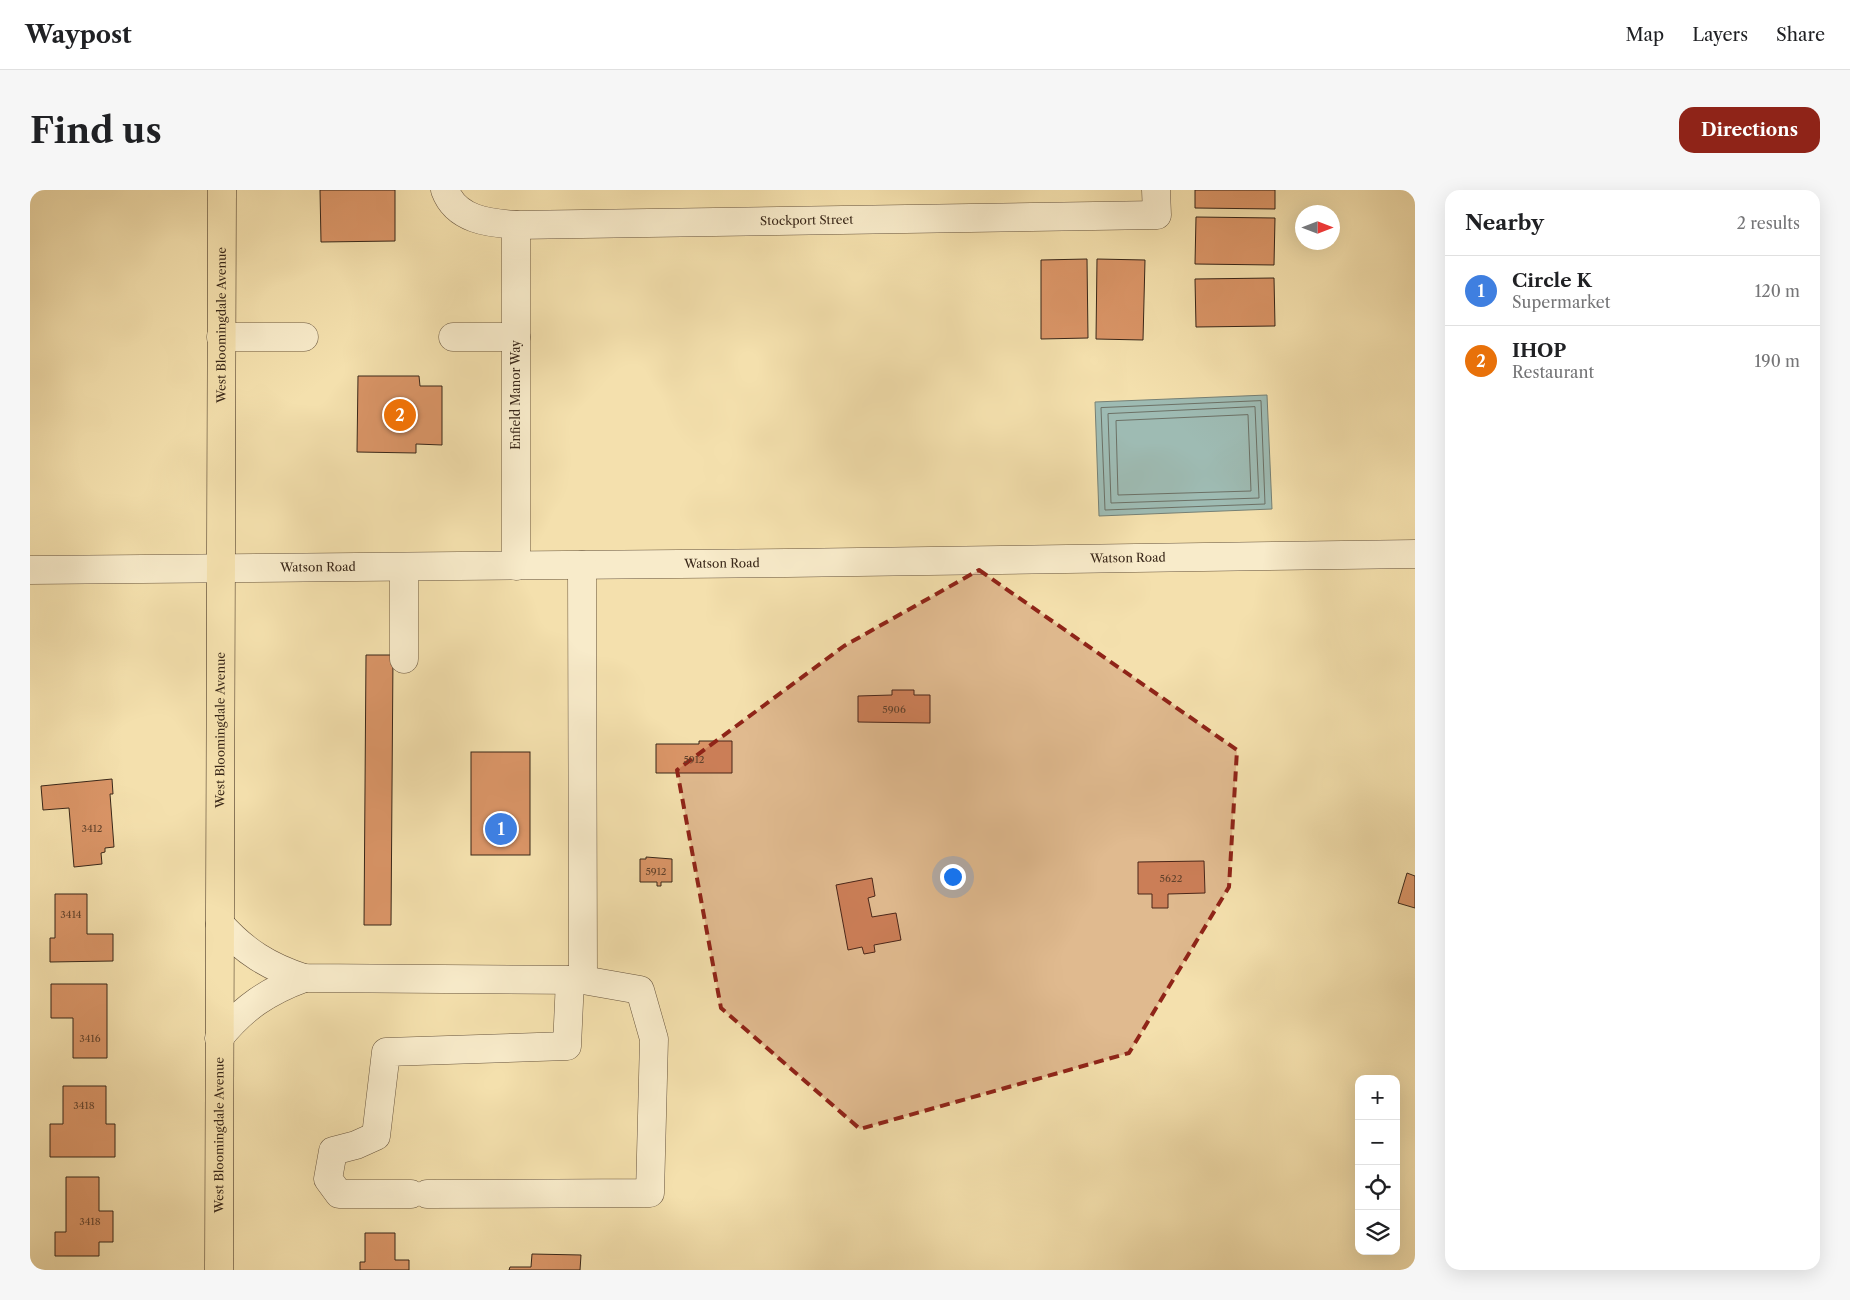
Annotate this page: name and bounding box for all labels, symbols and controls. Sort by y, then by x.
text: Waypost [25,20,132,49]
text: Map [1626,24,1664,46]
text: Layers [1692,24,1748,46]
text: Share [1776,24,1825,46]
button: Directions [1679,107,1820,153]
text: Find us [30,109,162,152]
north arrow [1295,205,1340,250]
text: Nearby [1465,210,1544,235]
street label: Stockport Street [760,212,854,228]
text: 2 results [1737,213,1800,233]
street label: West Bloomingdale Avenue [213,247,229,404]
text: Circle K [1512,269,1592,292]
text: 1 [1477,281,1485,301]
text: 120 m [1755,281,1800,301]
text: Supermarket [1512,292,1610,312]
text: IHOP [1512,339,1566,362]
street label: Enfield Manor Way [508,340,523,450]
text: 2 [1476,351,1486,371]
text: 190 m [1755,351,1800,371]
text: Restaurant [1512,362,1594,382]
pin: 2 [384,396,416,434]
street label: Watson Road [1089,550,1167,566]
street label: Watson Road [683,555,761,571]
street label: Watson Road [279,559,357,575]
street label: West Bloomingdale Avenue [212,652,228,809]
house number: 5906 [882,703,906,716]
house number: 5912 [683,753,705,766]
pin: 1 [485,810,517,848]
house number: 3412 [81,822,103,835]
your location [940,864,966,890]
house number: 5912 [645,865,667,878]
house number: 5622 [1160,872,1183,885]
house number: 3414 [60,908,82,921]
house number: 3416 [79,1032,101,1045]
street label: West Bloomingdale Avenue [211,1057,227,1214]
map controls [1355,1075,1400,1255]
button: + [1355,1075,1400,1120]
house number: 3418 [73,1099,95,1112]
button: − [1355,1120,1400,1165]
button: locate [1355,1165,1400,1210]
button: layers [1355,1210,1400,1255]
house number: 3418 [79,1215,101,1228]

